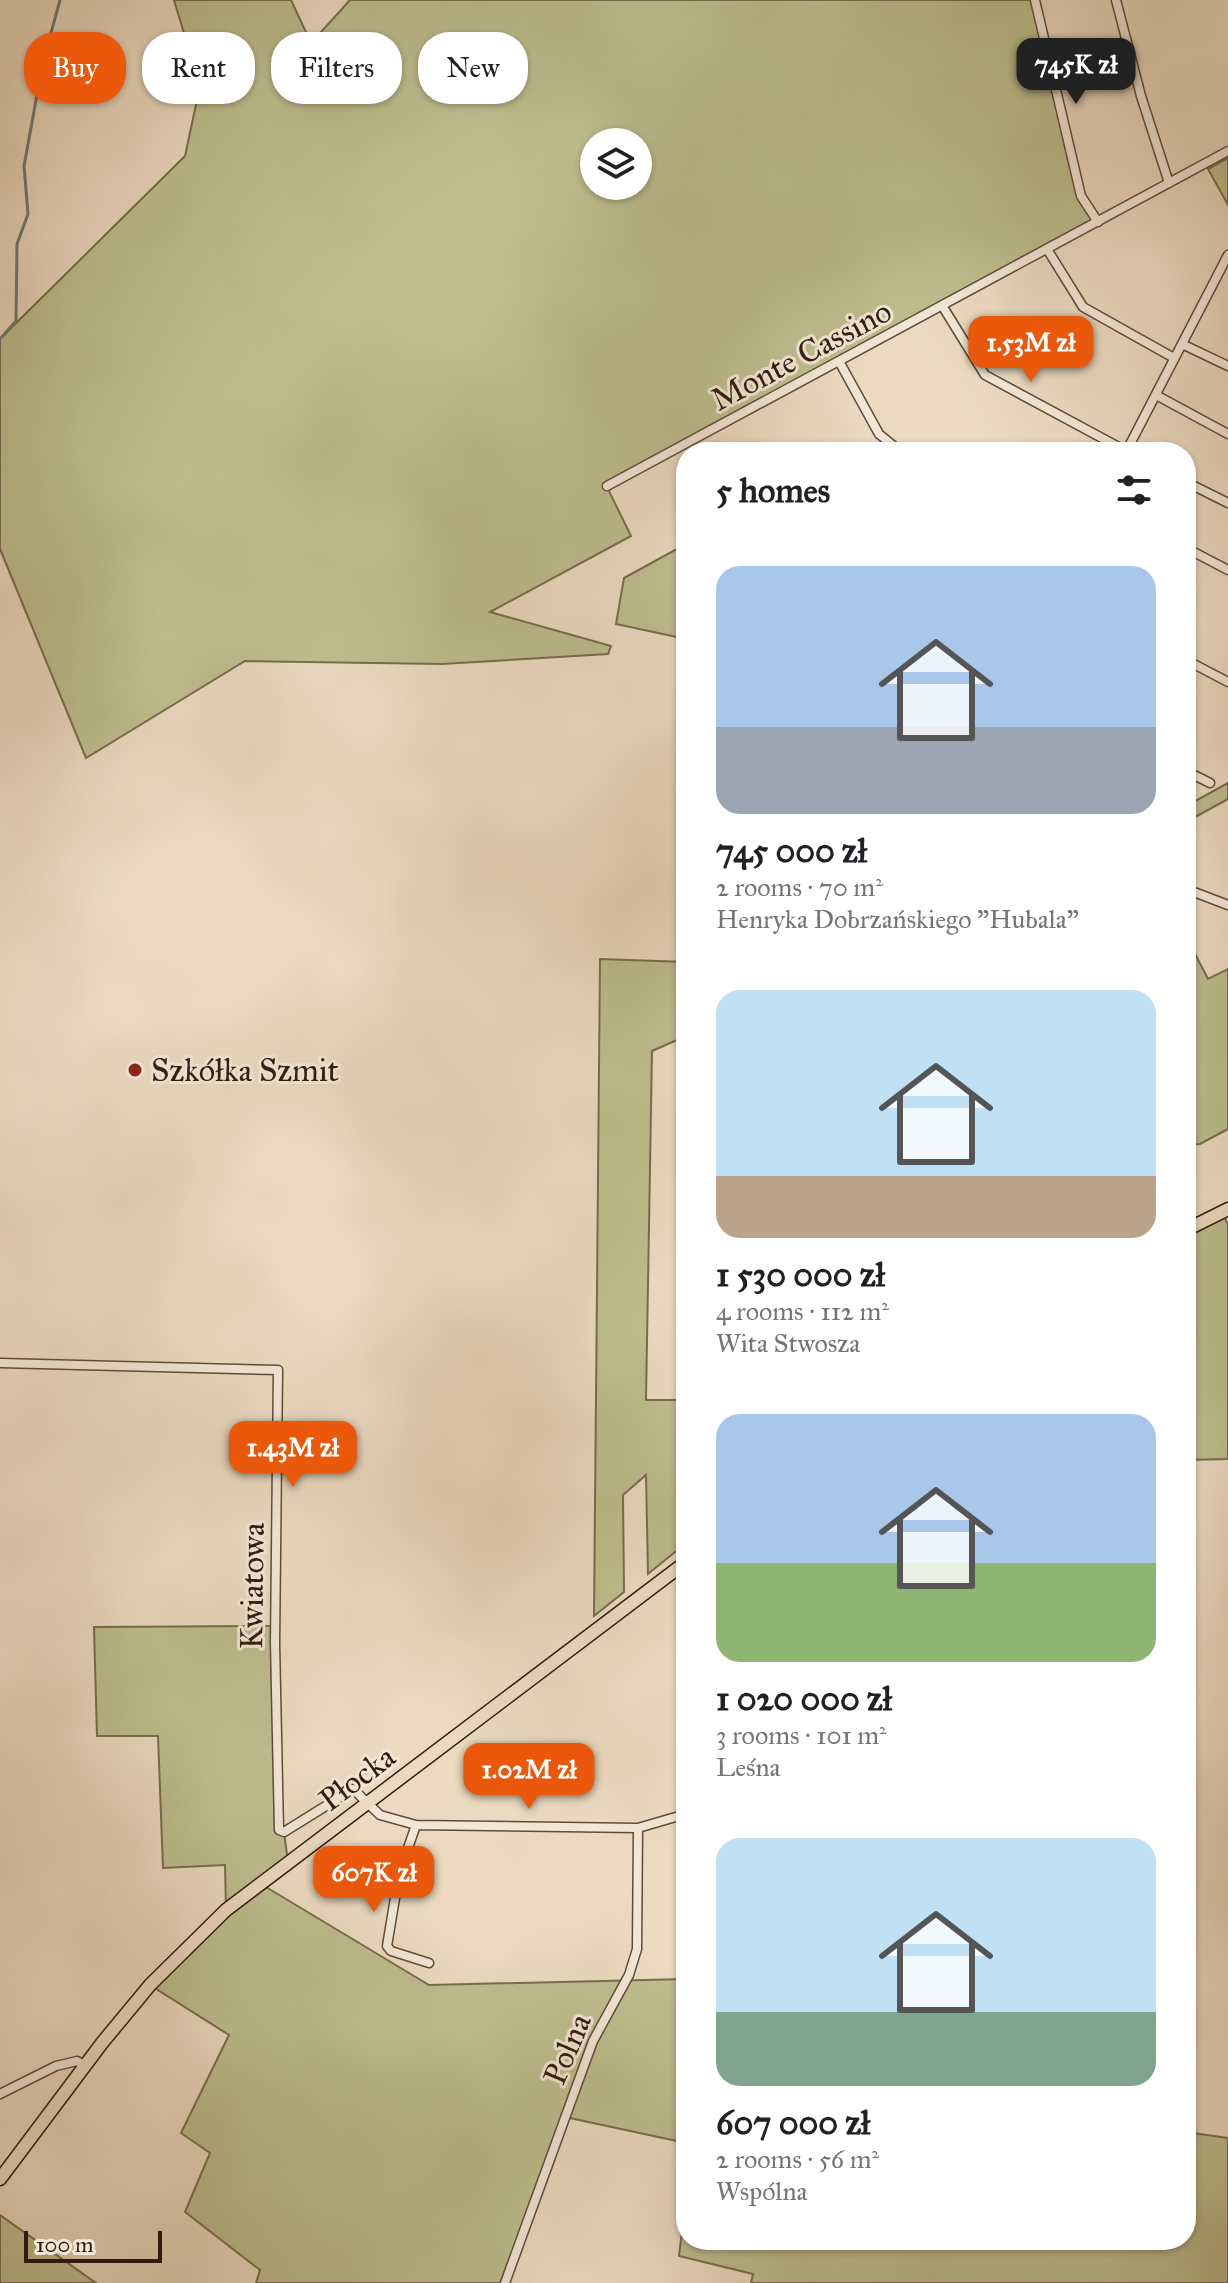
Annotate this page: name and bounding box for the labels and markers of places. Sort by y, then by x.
pin: 745K zł [1002,38,1150,106]
pin: 1.53M zł [948,316,1114,384]
place label: Szkółka Szmit [151,1051,339,1090]
marker: Szkółka Szmit [126,1061,144,1079]
pin: 1.43M zł [210,1421,376,1489]
pin: 1.02M zł [446,1743,612,1811]
pin: 607K zł [300,1846,448,1914]

